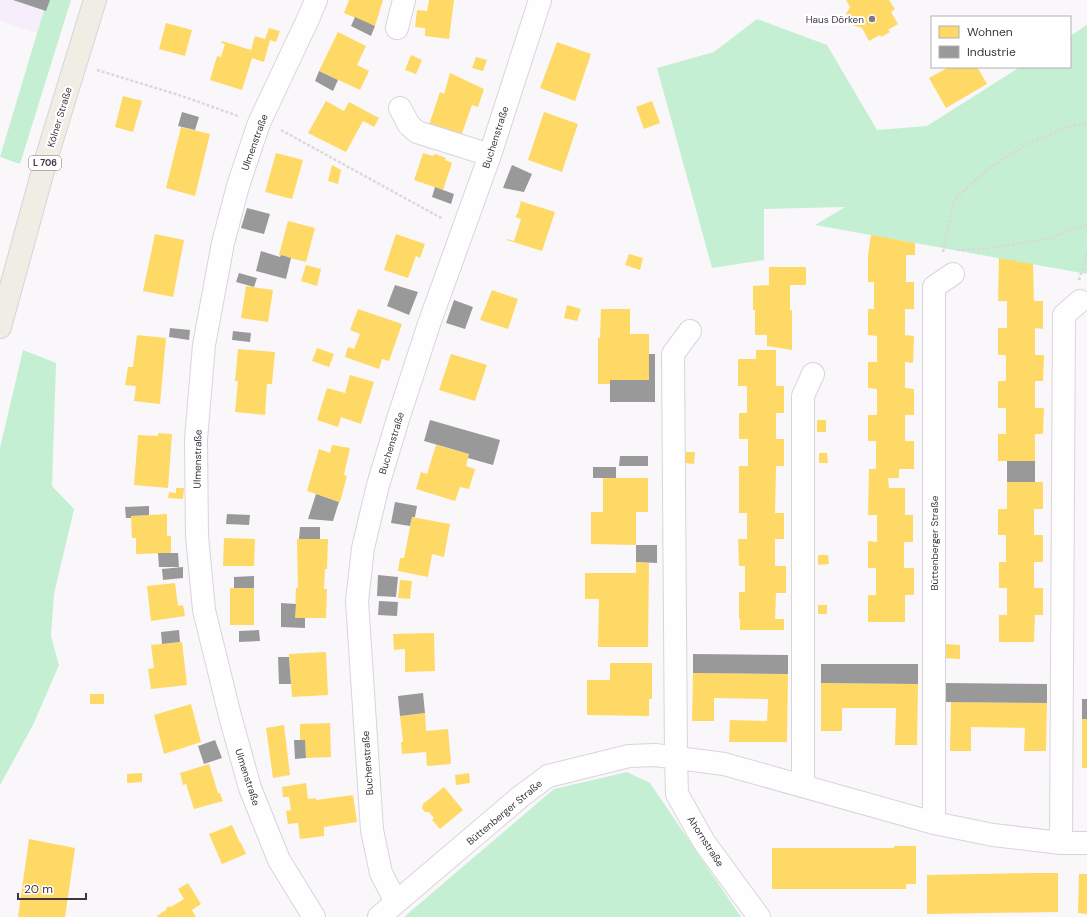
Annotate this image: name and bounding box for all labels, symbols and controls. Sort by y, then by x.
place label: Haus Dörken [806,13,864,26]
marker: Haus Dörken [867,14,877,24]
legend [931,16,1071,68]
text: Wohnen [967,24,1013,40]
text: Industrie [967,44,1016,60]
street label: Kölner Straße [44,85,75,149]
street label: Buchenstraße [479,104,512,170]
street label: Ulmenstraße [238,112,271,172]
road number: L 706 [29,156,61,170]
street label: Buchenstraße [376,410,407,476]
street label: Ulmenstraße [190,429,205,489]
street label: Büttenberger Straße [928,495,941,590]
street label: Buchenstraße [359,730,376,796]
street label: Ulmenstraße [232,747,263,808]
street label: Büttenberger Straße [464,777,545,848]
street label: Ahornstraße [684,814,727,869]
scale bar [18,875,86,901]
text: 20 m [24,881,53,897]

